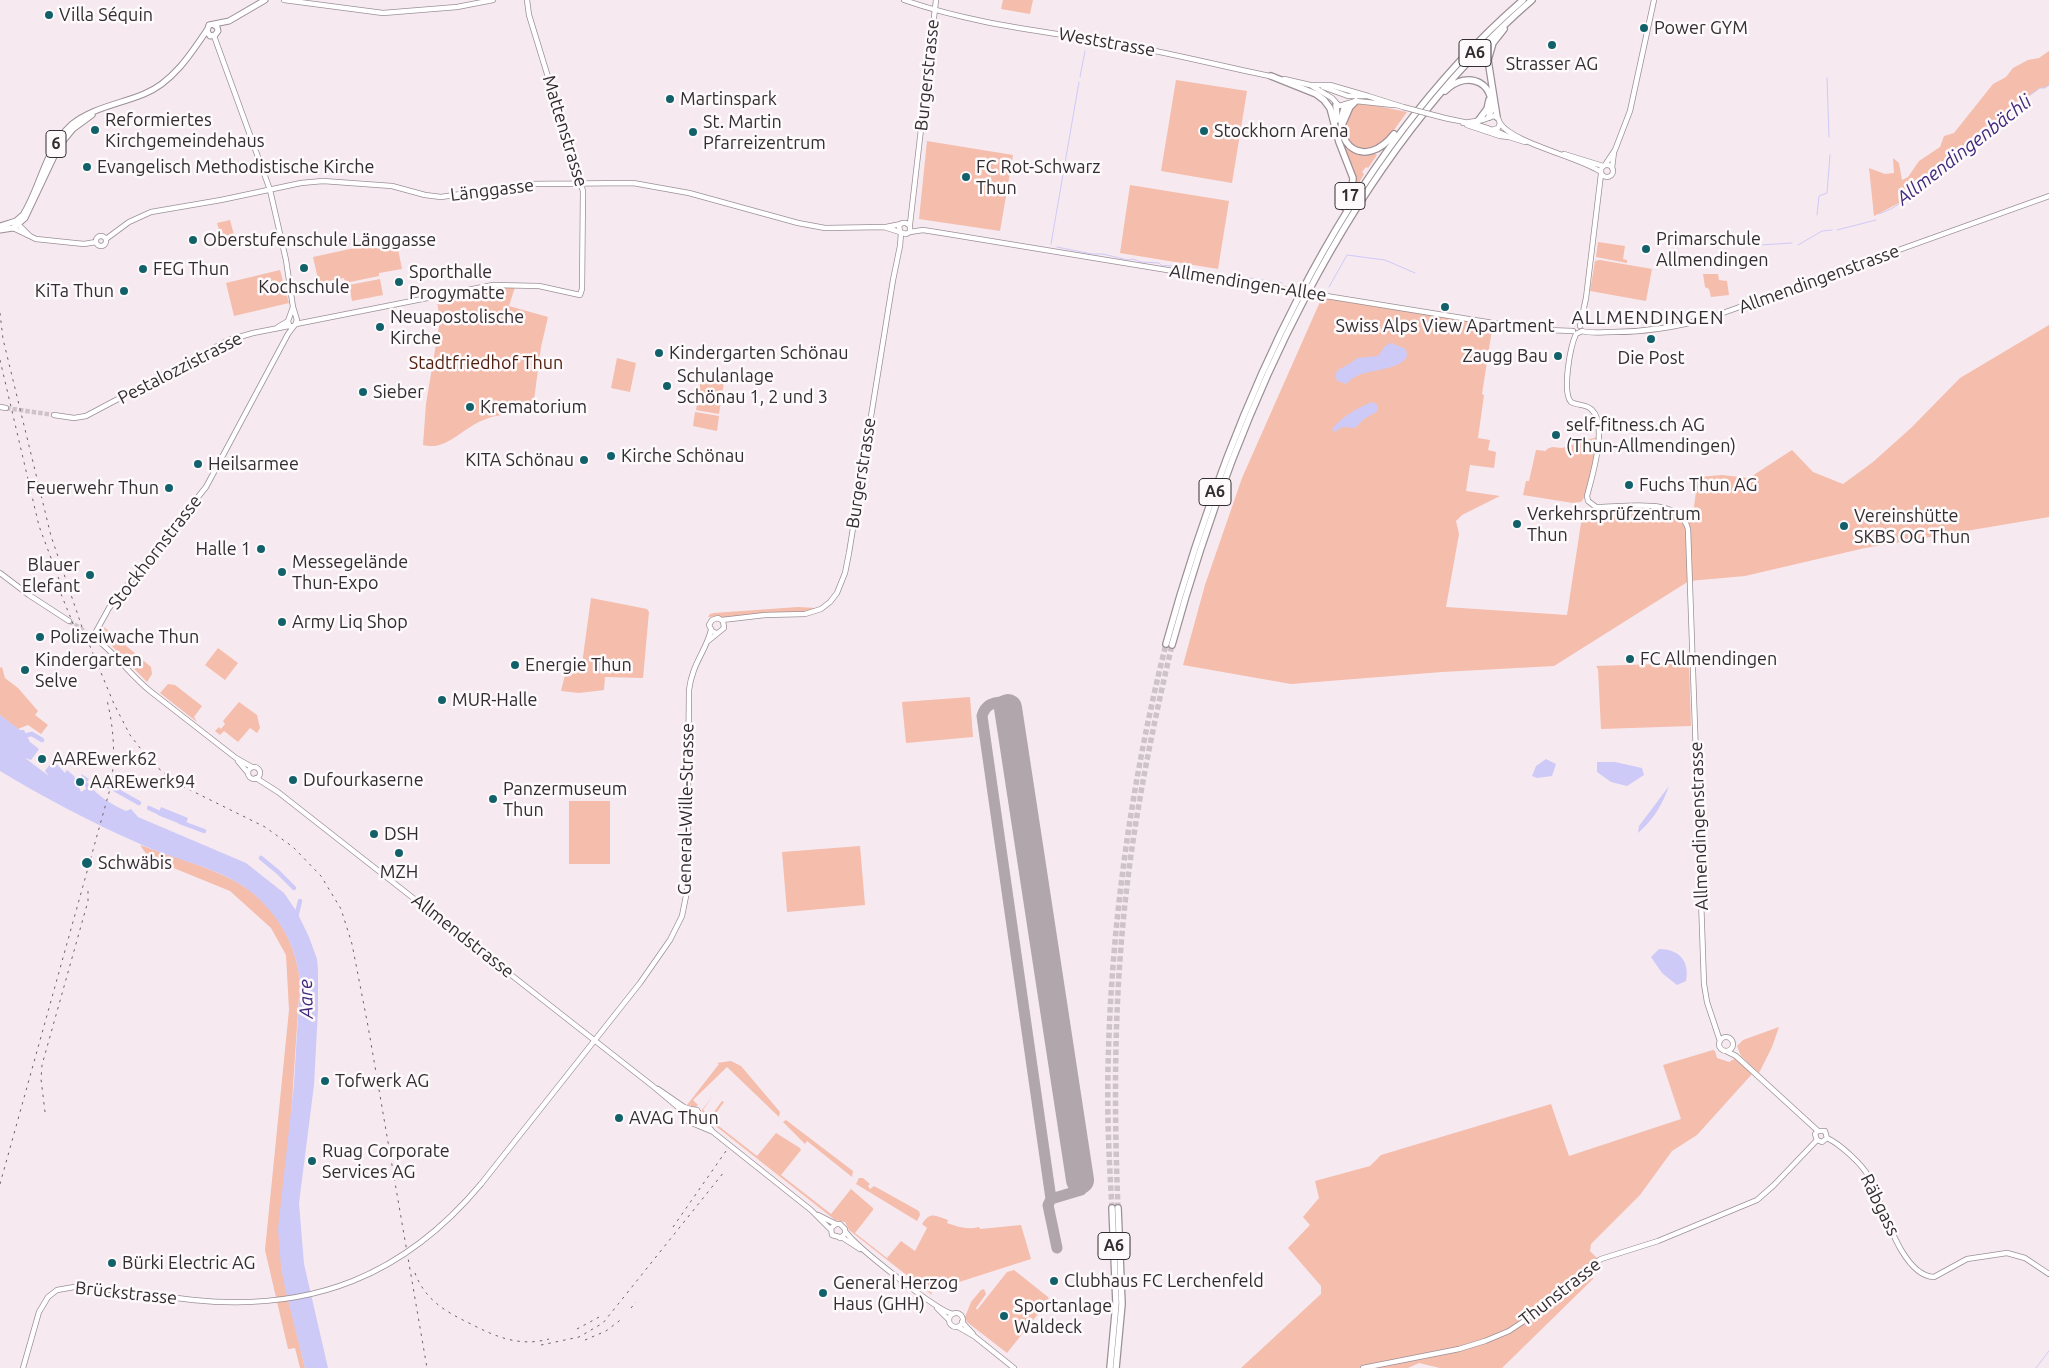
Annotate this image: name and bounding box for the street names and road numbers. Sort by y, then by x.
street label: Burgerstrasse [910,18,944,132]
street label: Weststrasse [1057,23,1157,61]
road number: A6 [1459,40,1491,66]
street label: Mattenstrasse [538,73,592,189]
road number: 6 [46,130,66,158]
street label: Länggasse [449,174,535,206]
road number: 17 [1335,182,1365,210]
street label: Allmendingenstrasse [1736,240,1902,318]
street label: Allmendingen-Allee [1168,260,1328,306]
street label: Pestalozzistrasse [114,327,246,409]
street label: Burgerstrasse [842,416,880,530]
road number: A6 [1199,478,1231,506]
street label: Stockhornstrasse [104,491,206,613]
street label: General-Wille-Strasse [674,723,698,895]
street label: Allmendingenstrasse [1685,741,1713,911]
street label: Allmendstrasse [408,889,518,983]
street label: Räbgass [1856,1171,1904,1239]
road number: A6 [1098,1232,1130,1260]
street label: Thunstrasse [1515,1254,1605,1330]
street label: Brückstrasse [74,1277,178,1309]

